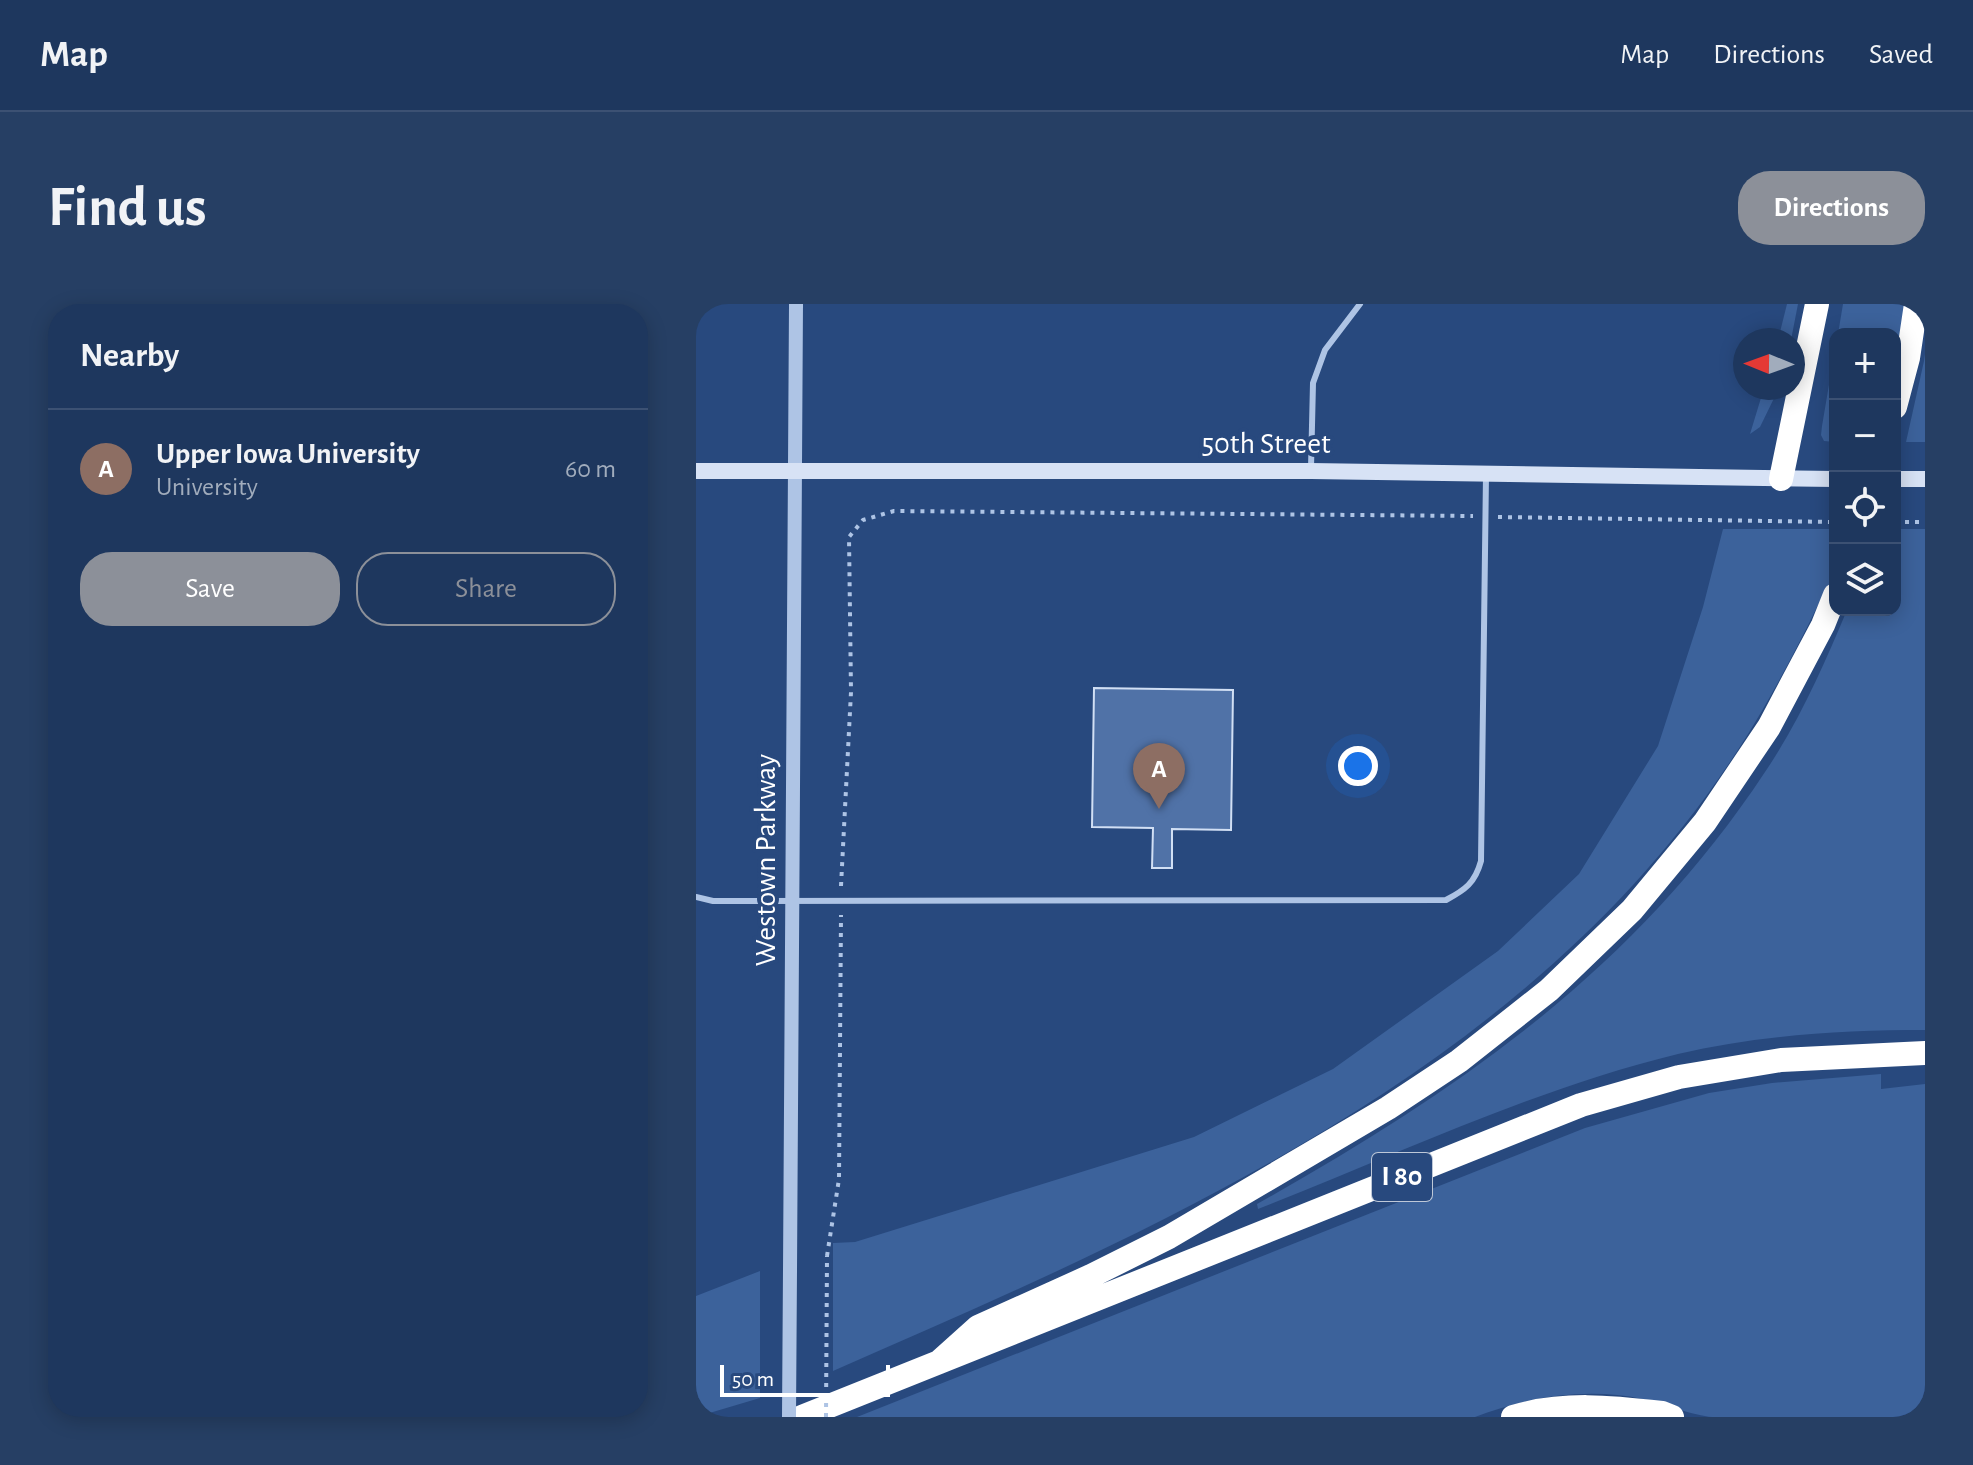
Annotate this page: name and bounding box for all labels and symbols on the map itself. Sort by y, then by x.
north arrow [1733,328,1805,400]
street label: 50th Street [1201,429,1331,459]
pin: A [1133,743,1185,809]
your location [1338,746,1378,786]
street label: Westown Parkway [751,754,781,966]
road number: I 80 [1372,1153,1432,1201]
scale bar [720,1361,890,1397]

